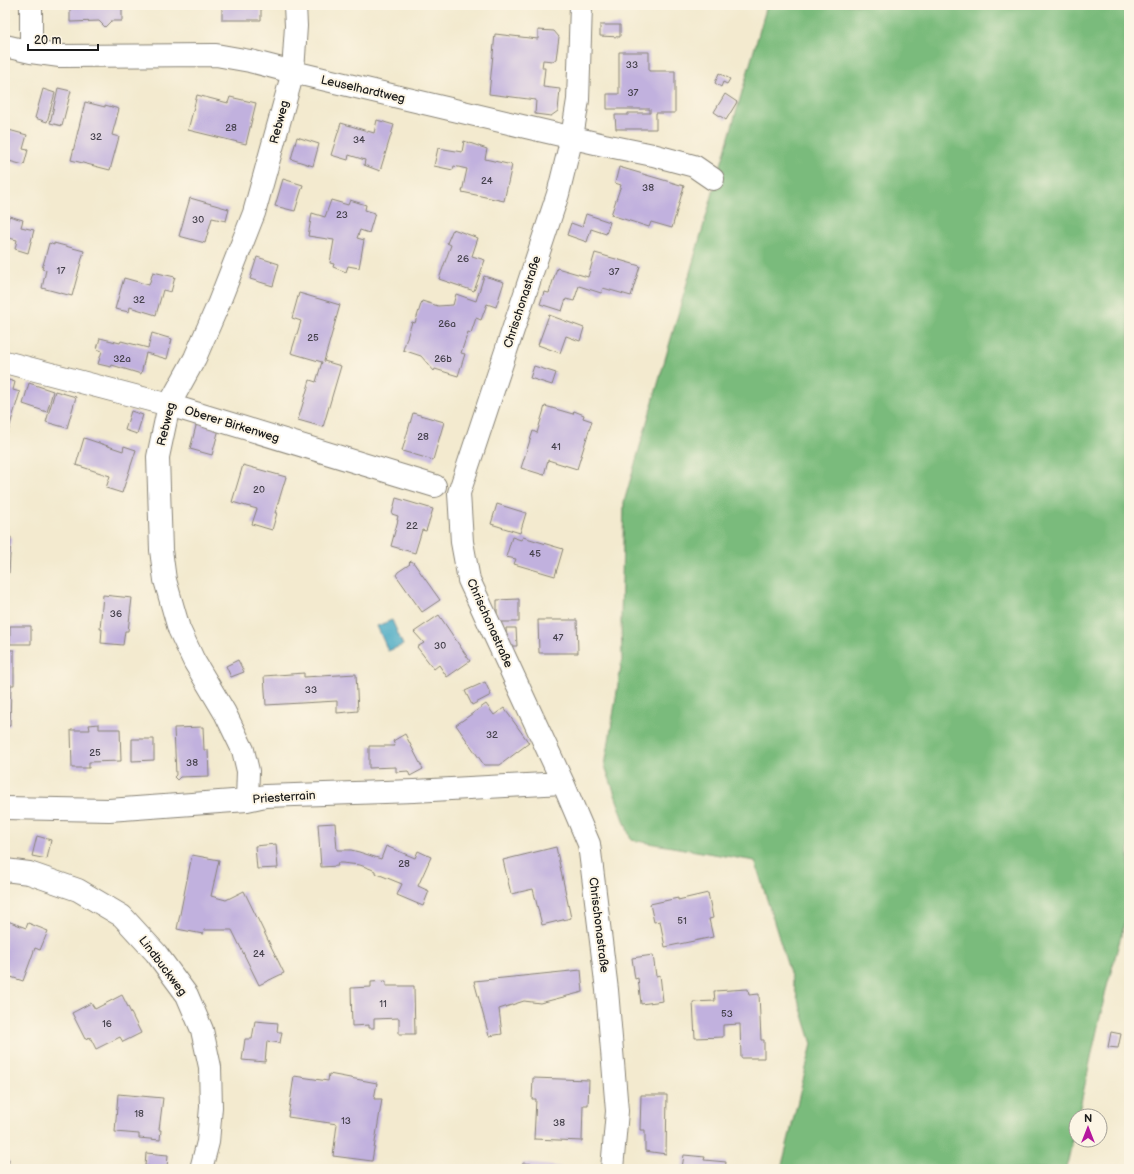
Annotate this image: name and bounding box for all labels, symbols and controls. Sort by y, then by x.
scale bar [28,26,98,52]
text: 20 m [34,33,61,48]
house number: 33 [626,59,638,71]
street label: Leuselhardtweg [319,72,407,107]
house number: 37 [627,87,639,99]
street label: Rebweg [267,99,292,145]
house number: 28 [225,122,237,134]
house number: 32 [90,131,102,143]
house number: 34 [353,134,365,146]
house number: 24 [481,175,493,187]
house number: 38 [642,182,654,194]
house number: 23 [336,209,348,221]
house number: 30 [192,214,204,226]
house number: 26 [457,253,469,265]
street label: Chrischonastraße [501,254,544,350]
house number: 17 [57,265,65,277]
house number: 37 [608,266,620,278]
house number: 32 [133,294,145,306]
house number: 26a [438,318,456,330]
house number: 25 [307,332,319,344]
house number: 32a [113,353,131,365]
house number: 26b [434,353,452,365]
street label: Rebweg [154,401,179,447]
street label: Oberer Birkenweg [182,403,281,446]
house number: 28 [417,431,429,443]
house number: 41 [551,441,561,453]
house number: 20 [253,484,265,496]
house number: 22 [406,520,418,532]
house number: 45 [529,548,541,560]
street label: Chrischonastraße [463,576,516,670]
house number: 36 [110,608,122,620]
house number: 47 [552,632,564,644]
house number: 30 [434,640,446,652]
house number: 33 [305,684,317,696]
house number: 32 [486,729,498,741]
house number: 25 [89,747,101,759]
house number: 38 [186,757,198,769]
street label: Priesterrain [252,788,316,807]
house number: 28 [398,858,410,870]
street label: Chrischonastraße [585,877,612,974]
house number: 51 [677,915,687,927]
street label: Lindbuckweg [135,933,190,999]
house number: 24 [253,948,265,960]
house number: 11 [379,998,387,1010]
house number: 53 [721,1008,733,1020]
house number: 16 [102,1018,112,1030]
house number: 18 [134,1108,144,1120]
north arrow [1068,1108,1108,1148]
text: N [1084,1112,1092,1125]
house number: 13 [341,1115,351,1127]
house number: 38 [553,1117,565,1129]

